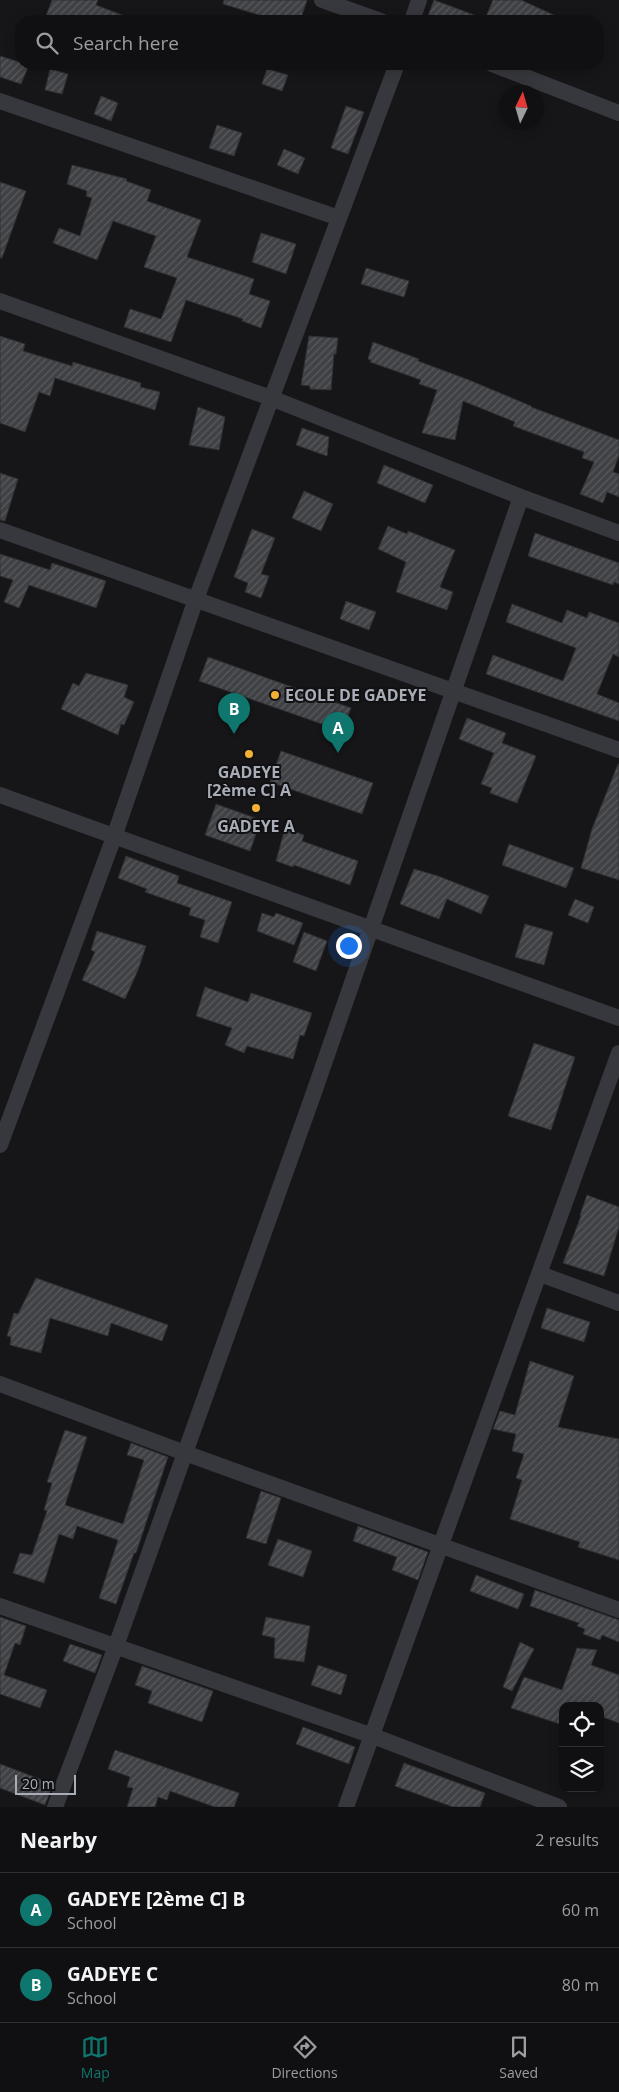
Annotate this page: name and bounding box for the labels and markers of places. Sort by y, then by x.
place label: ECOLE DE GADEYE [285,684,426,706]
marker: ECOLE DE GADEYE [269,689,281,701]
pin: B [218,693,250,734]
pin: A [322,712,354,753]
marker: GADEYE [2ème C] A [243,748,255,760]
place label: GADEYE [2ème C] A [207,761,292,801]
marker: GADEYE A [250,802,262,814]
place label: GADEYE A [217,815,296,837]

